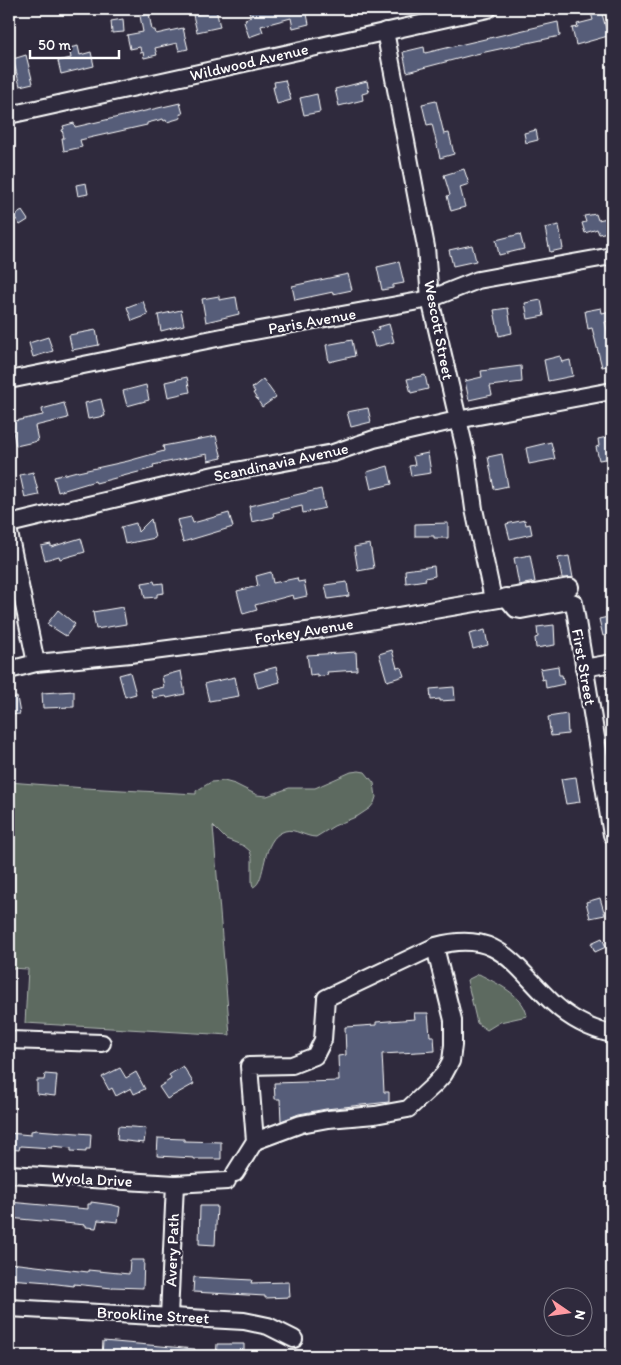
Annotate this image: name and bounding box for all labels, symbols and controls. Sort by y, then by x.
scale bar [30,28,119,60]
text: 50 m [38,36,71,54]
street label: Wildwood Avenue [188,39,310,85]
street label: Wescott Street [420,279,458,381]
street label: Paris Avenue [267,304,357,338]
street label: Scandinavia Avenue [212,438,350,486]
street label: Forkey Avenue [253,614,355,648]
street label: First Street [568,627,600,707]
street label: Wyola Drive [51,1167,133,1191]
street label: Avery Path [161,1213,183,1287]
north arrow [544,1288,594,1338]
street label: Brookline Street [96,1303,210,1327]
text: N [571,1308,590,1321]

